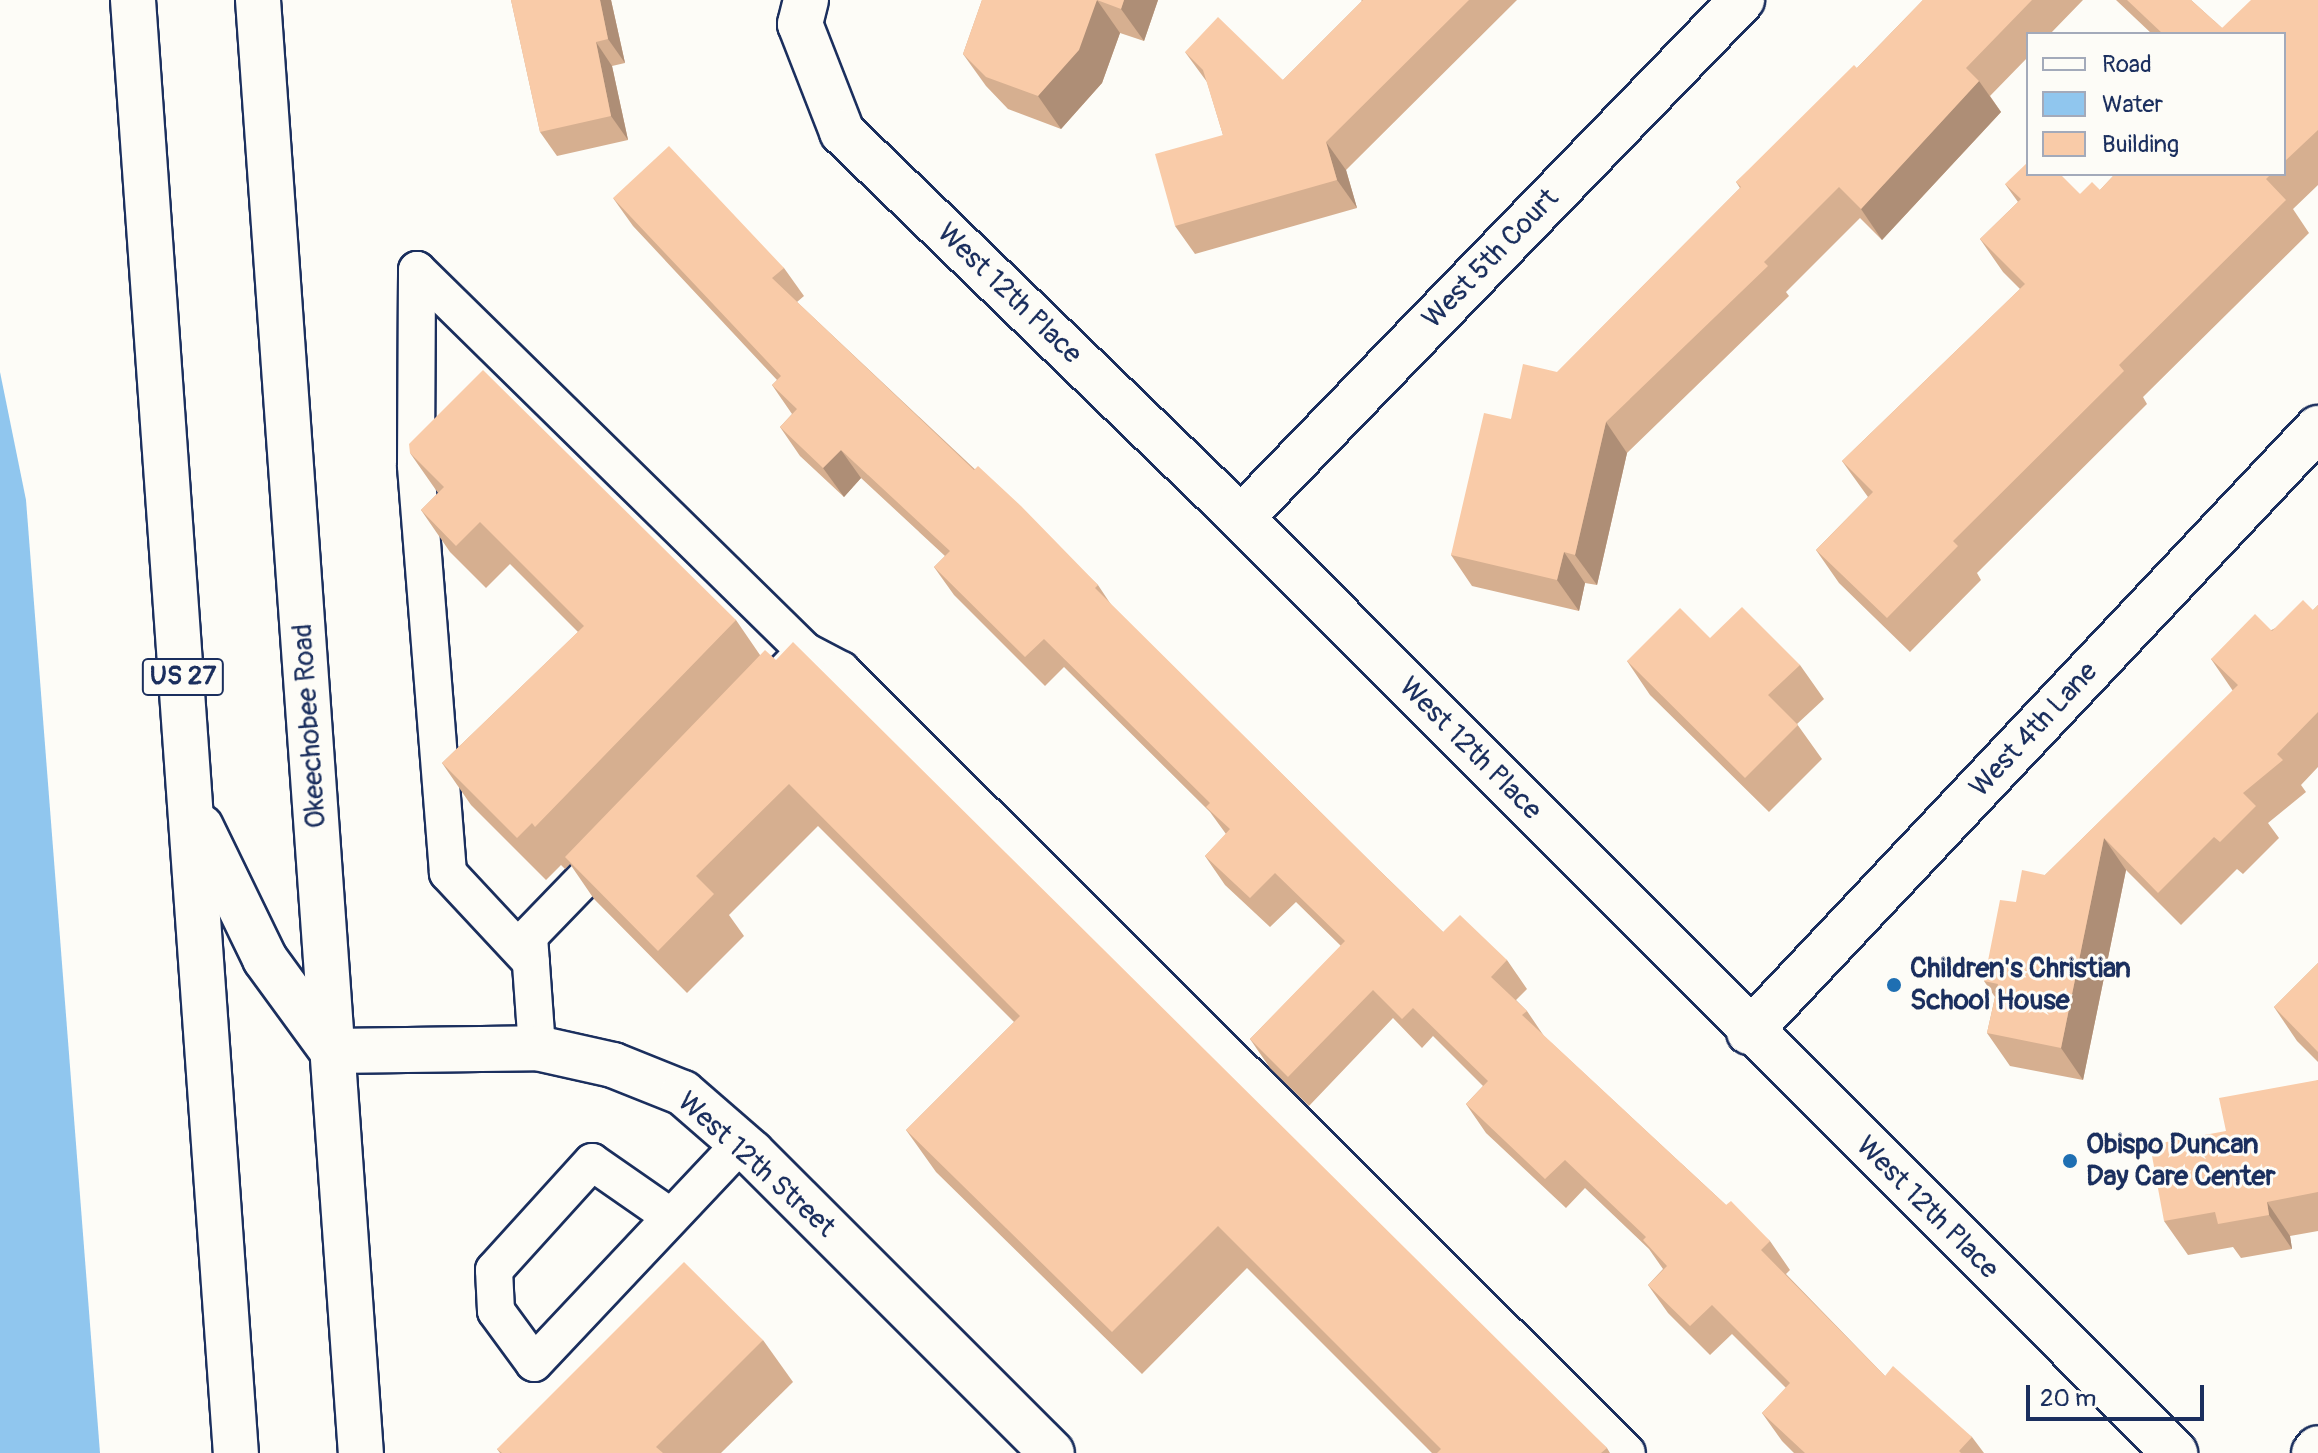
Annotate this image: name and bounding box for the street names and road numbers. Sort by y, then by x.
street label: West 5th Court [1416,182,1566,336]
street label: West 12th Place [930,217,1088,371]
street label: Okeechobee Road [286,623,334,829]
road number: US 27 [141,655,225,699]
street label: West 4th Lane [1963,656,2105,804]
street label: West 12th Place [1392,671,1548,827]
street label: West 12th Street [670,1085,842,1245]
street label: West 12th Place [1849,1130,2005,1286]

